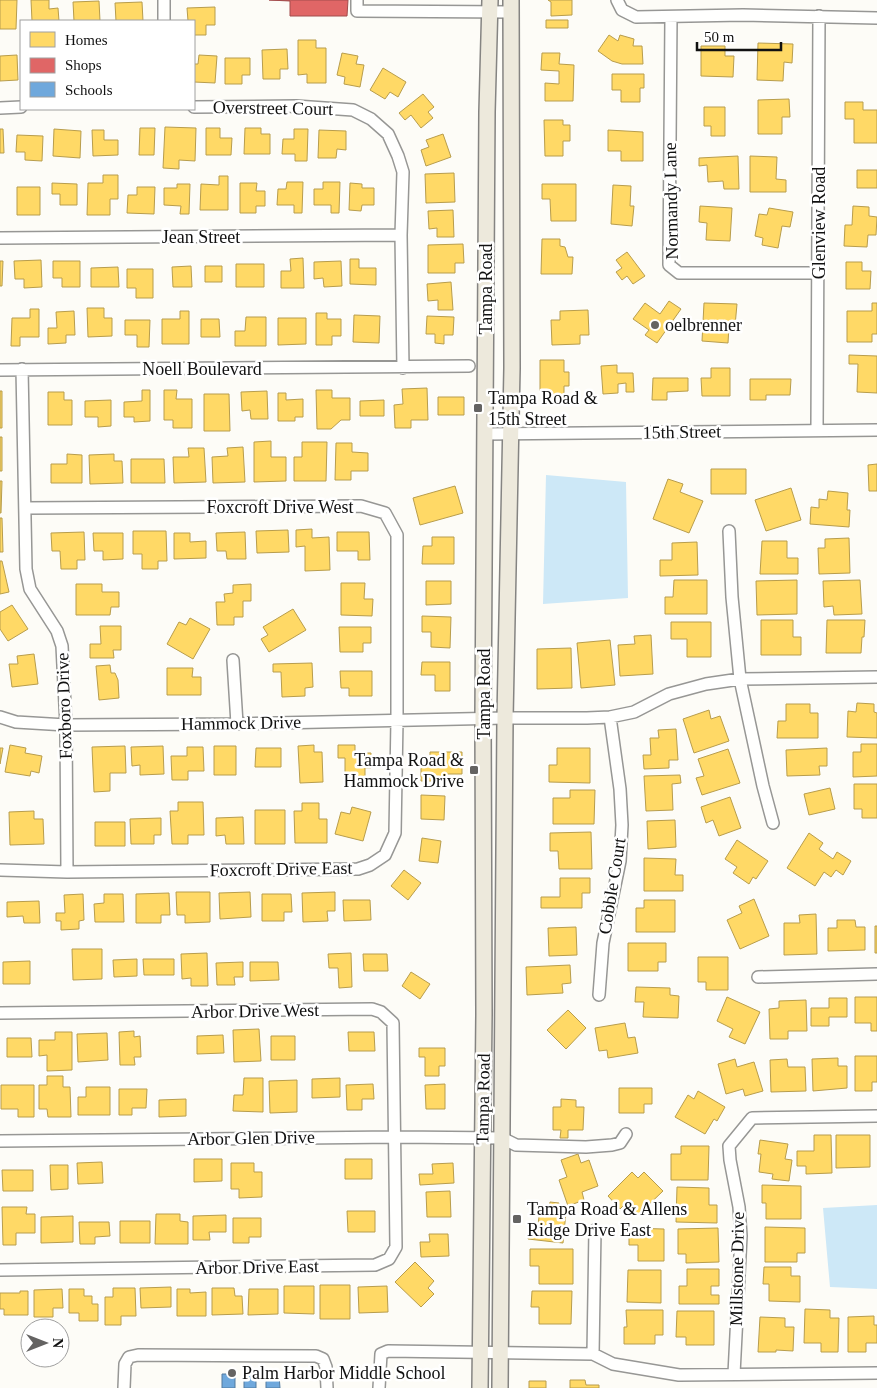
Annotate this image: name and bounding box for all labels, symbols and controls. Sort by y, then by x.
legend [20,20,195,110]
scale bar [697,20,781,52]
text: 50 m [704,29,735,45]
text: Homes [65,32,108,48]
text: Shops [65,57,102,73]
text: Schools [65,82,113,98]
street label: Overstreet Court [213,97,333,119]
street label: Normandy Lane [660,142,682,260]
street label: Glenview Road [809,167,829,279]
street label: Jean Street [162,227,240,247]
street label: Tampa Road [476,243,496,335]
place label: oelbrenner [665,315,742,335]
marker: oelbrenner [649,319,661,331]
street label: Noell Boulevard [142,359,262,379]
place label: Tampa Road & 15th Street [488,388,598,429]
marker: Tampa Road & 15th Street [472,402,484,414]
street label: 15th Street [643,421,721,443]
street label: Foxcroft Drive West [206,497,354,517]
street label: Tampa Road [474,648,494,740]
street label: Foxboro Drive [52,652,76,760]
street label: Hammock Drive [181,712,301,734]
place label: Tampa Road & Hammock Drive [344,750,464,791]
marker: Tampa Road & Hammock Drive [468,764,480,776]
street label: Cobble Court [594,836,630,936]
street label: Foxcroft Drive East [209,858,353,880]
street label: Arbor Drive West [191,1000,319,1022]
street label: Tampa Road [472,1053,494,1145]
street label: Arbor Glen Drive [187,1127,315,1149]
place label: Tampa Road & Allens Ridge Drive East [527,1199,687,1240]
street label: Millstone Drive [726,1212,748,1326]
marker: Tampa Road & Allens Ridge Drive East [511,1213,523,1225]
street label: Arbor Drive East [195,1256,319,1278]
north arrow [20,1318,70,1368]
text: N [50,1338,65,1348]
place label: Palm Harbor Middle School [242,1363,445,1383]
marker: Palm Harbor Middle School [226,1367,238,1379]

